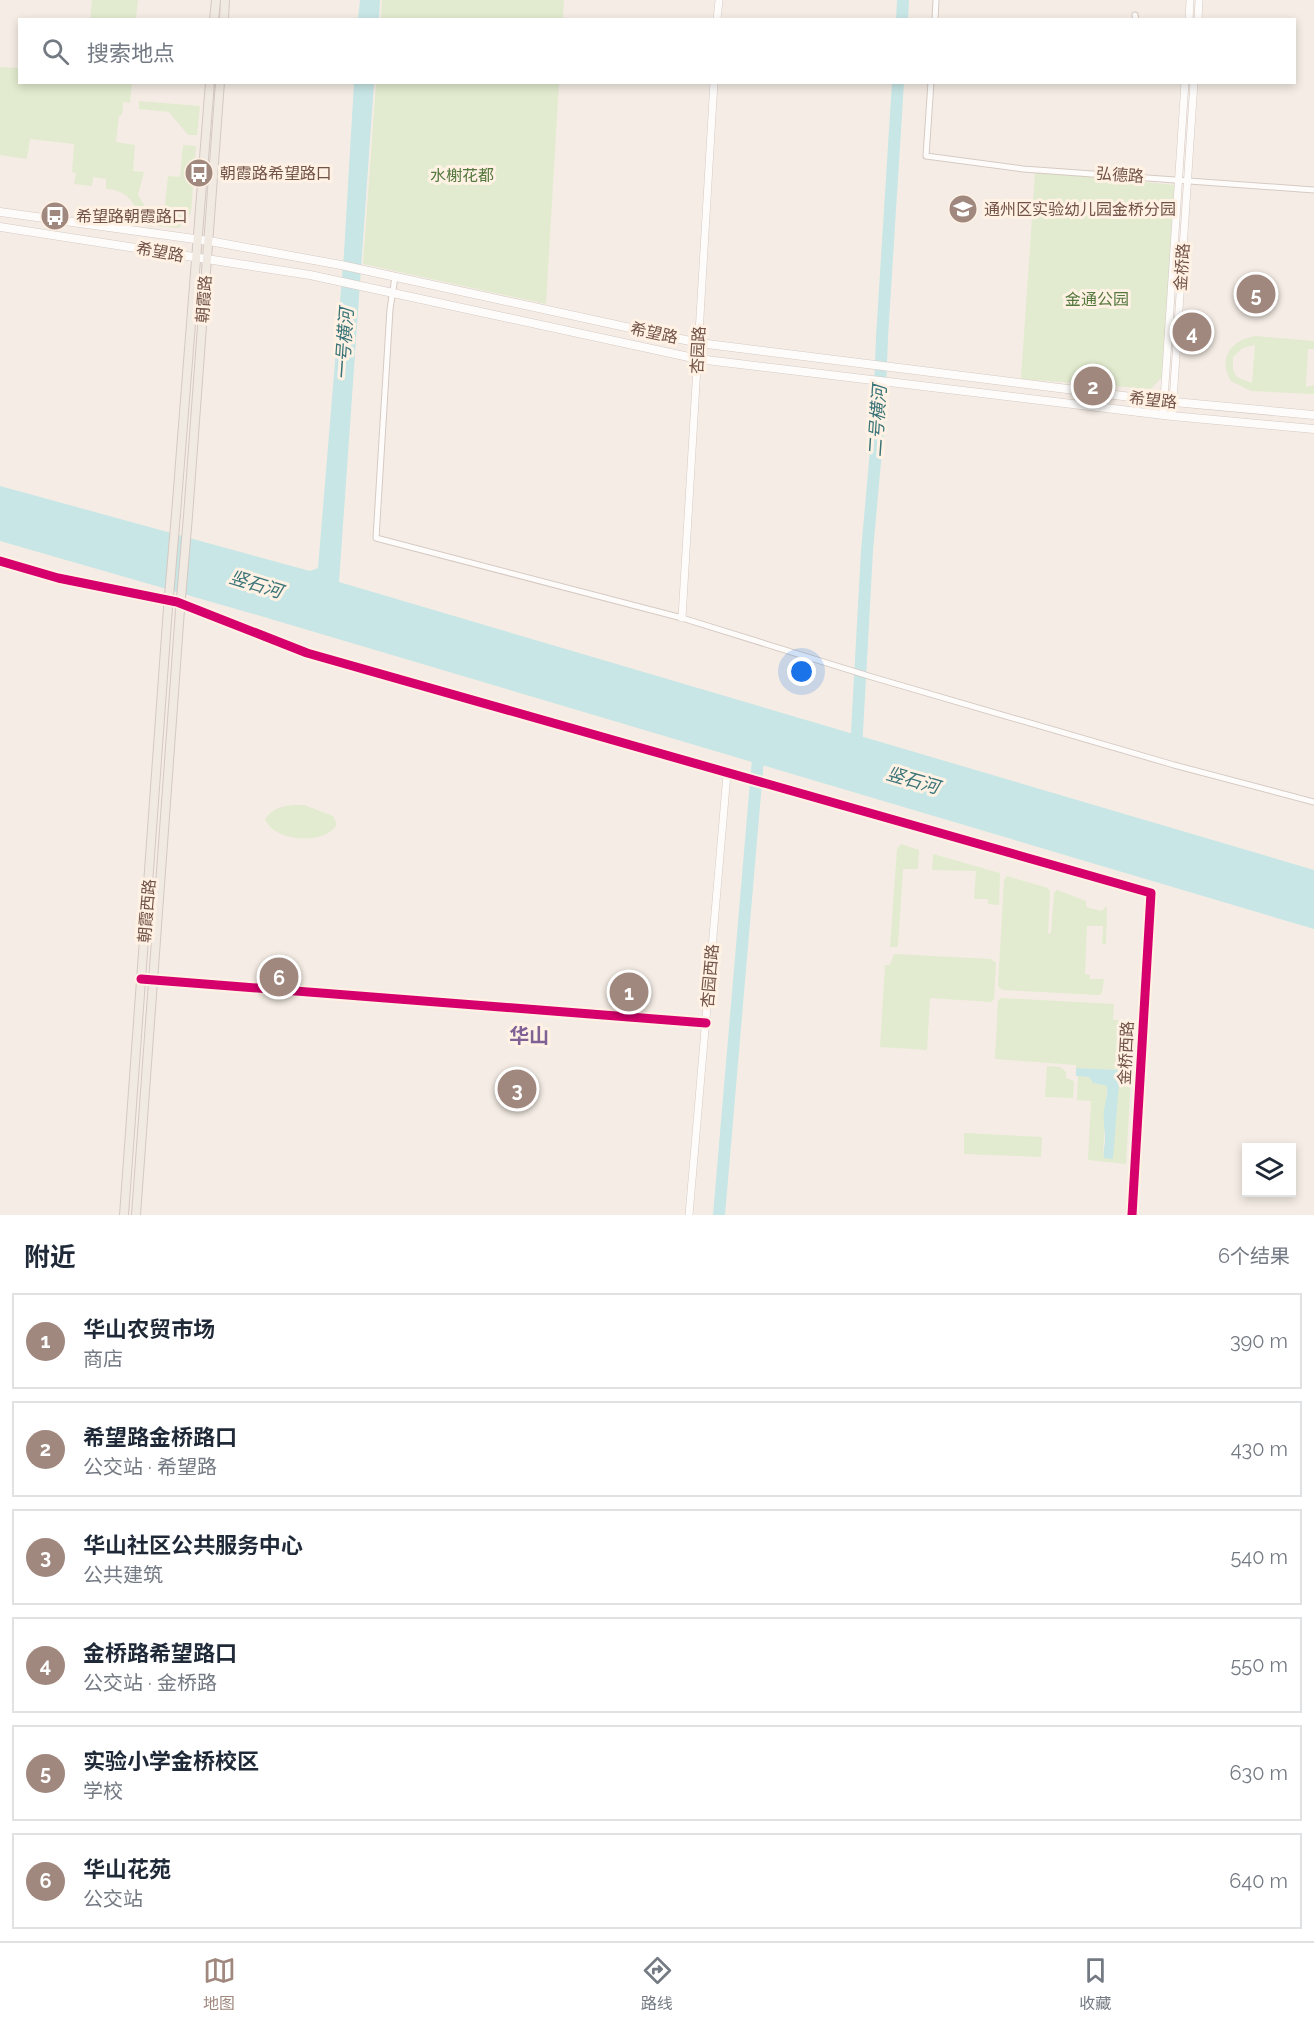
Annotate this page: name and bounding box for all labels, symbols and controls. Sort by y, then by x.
search box [18,18,1296,84]
icon: search [39,35,72,68]
text: 搜索地点 [87,40,175,66]
bus stop icon: 朝霞路希望路口 [183,157,215,189]
place label: 朝霞路希望路口 [220,164,332,183]
street label: 弘德路 [1095,164,1145,186]
park label: 水榭花都 [430,166,494,185]
school or university icon: 通州区实验幼儿园金桥分园 [947,193,979,225]
bus stop icon: 希望路朝霞路口 [39,200,71,232]
place label: 通州区实验幼儿园金桥分园 [984,200,1176,219]
place label: 希望路朝霞路口 [76,207,188,226]
street label: 希望路 [135,238,185,266]
street label: 金桥路 [1171,242,1193,292]
pin: 5 [1236,272,1276,316]
street label: 朝霞路 [193,274,215,324]
park label: 金通公园 [1065,290,1129,309]
water label: 一号横河 [331,304,357,381]
pin: 4 [1172,310,1212,354]
street label: 希望路 [629,319,679,347]
street label: 杏园路 [687,326,709,374]
pin: 2 [1074,364,1112,408]
water label: 二号横河 [864,381,890,458]
street label: 希望路 [1128,388,1178,412]
water label: 竖石河 [227,566,288,603]
your location [787,657,816,686]
water label: 竖石河 [884,762,945,798]
street label: 朝霞西路 [135,878,159,944]
street label: 杏园西路 [698,943,722,1009]
pin: 6 [260,954,298,1000]
pin: 1 [610,970,648,1014]
street label: 金桥西路 [1115,1021,1137,1085]
district label: 华山 [509,1024,549,1048]
pin: 3 [498,1066,536,1112]
map controls [1242,1143,1296,1197]
button: layers [1242,1143,1296,1197]
text: 附近 [24,1242,76,1272]
text: 6个结果 [1218,1244,1290,1268]
text: 华山农贸市场 [83,1316,215,1342]
text: 1 [41,1329,50,1353]
text: 390 m [1230,1329,1288,1353]
text: 商店 [83,1347,123,1371]
text: 希望路金桥路口 [83,1424,237,1450]
text: 2 [40,1437,51,1461]
text: 430 m [1231,1437,1288,1461]
text: 公交站 · 希望路 [83,1455,217,1479]
text: 华山社区公共服务中心 [83,1532,303,1558]
text: 3 [40,1545,51,1569]
text: 540 m [1230,1545,1288,1569]
text: 公共建筑 [83,1563,163,1587]
text: 金桥路希望路口 [83,1640,237,1666]
text: 4 [40,1653,51,1677]
text: 550 m [1230,1653,1288,1677]
text: 公交站 · 金桥路 [83,1671,217,1695]
text: 实验小学金桥校区 [83,1748,259,1774]
text: 5 [40,1761,51,1785]
text: 630 m [1230,1761,1288,1785]
text: 学校 [83,1779,123,1803]
text: 华山花苑 [83,1856,171,1882]
text: 6 [39,1869,52,1893]
text: 640 m [1229,1869,1288,1893]
text: 公交站 [83,1887,143,1911]
tab: 地图 [203,1954,236,2014]
tab: 路线 [641,1954,674,2014]
tab: 收藏 [1079,1954,1112,2014]

